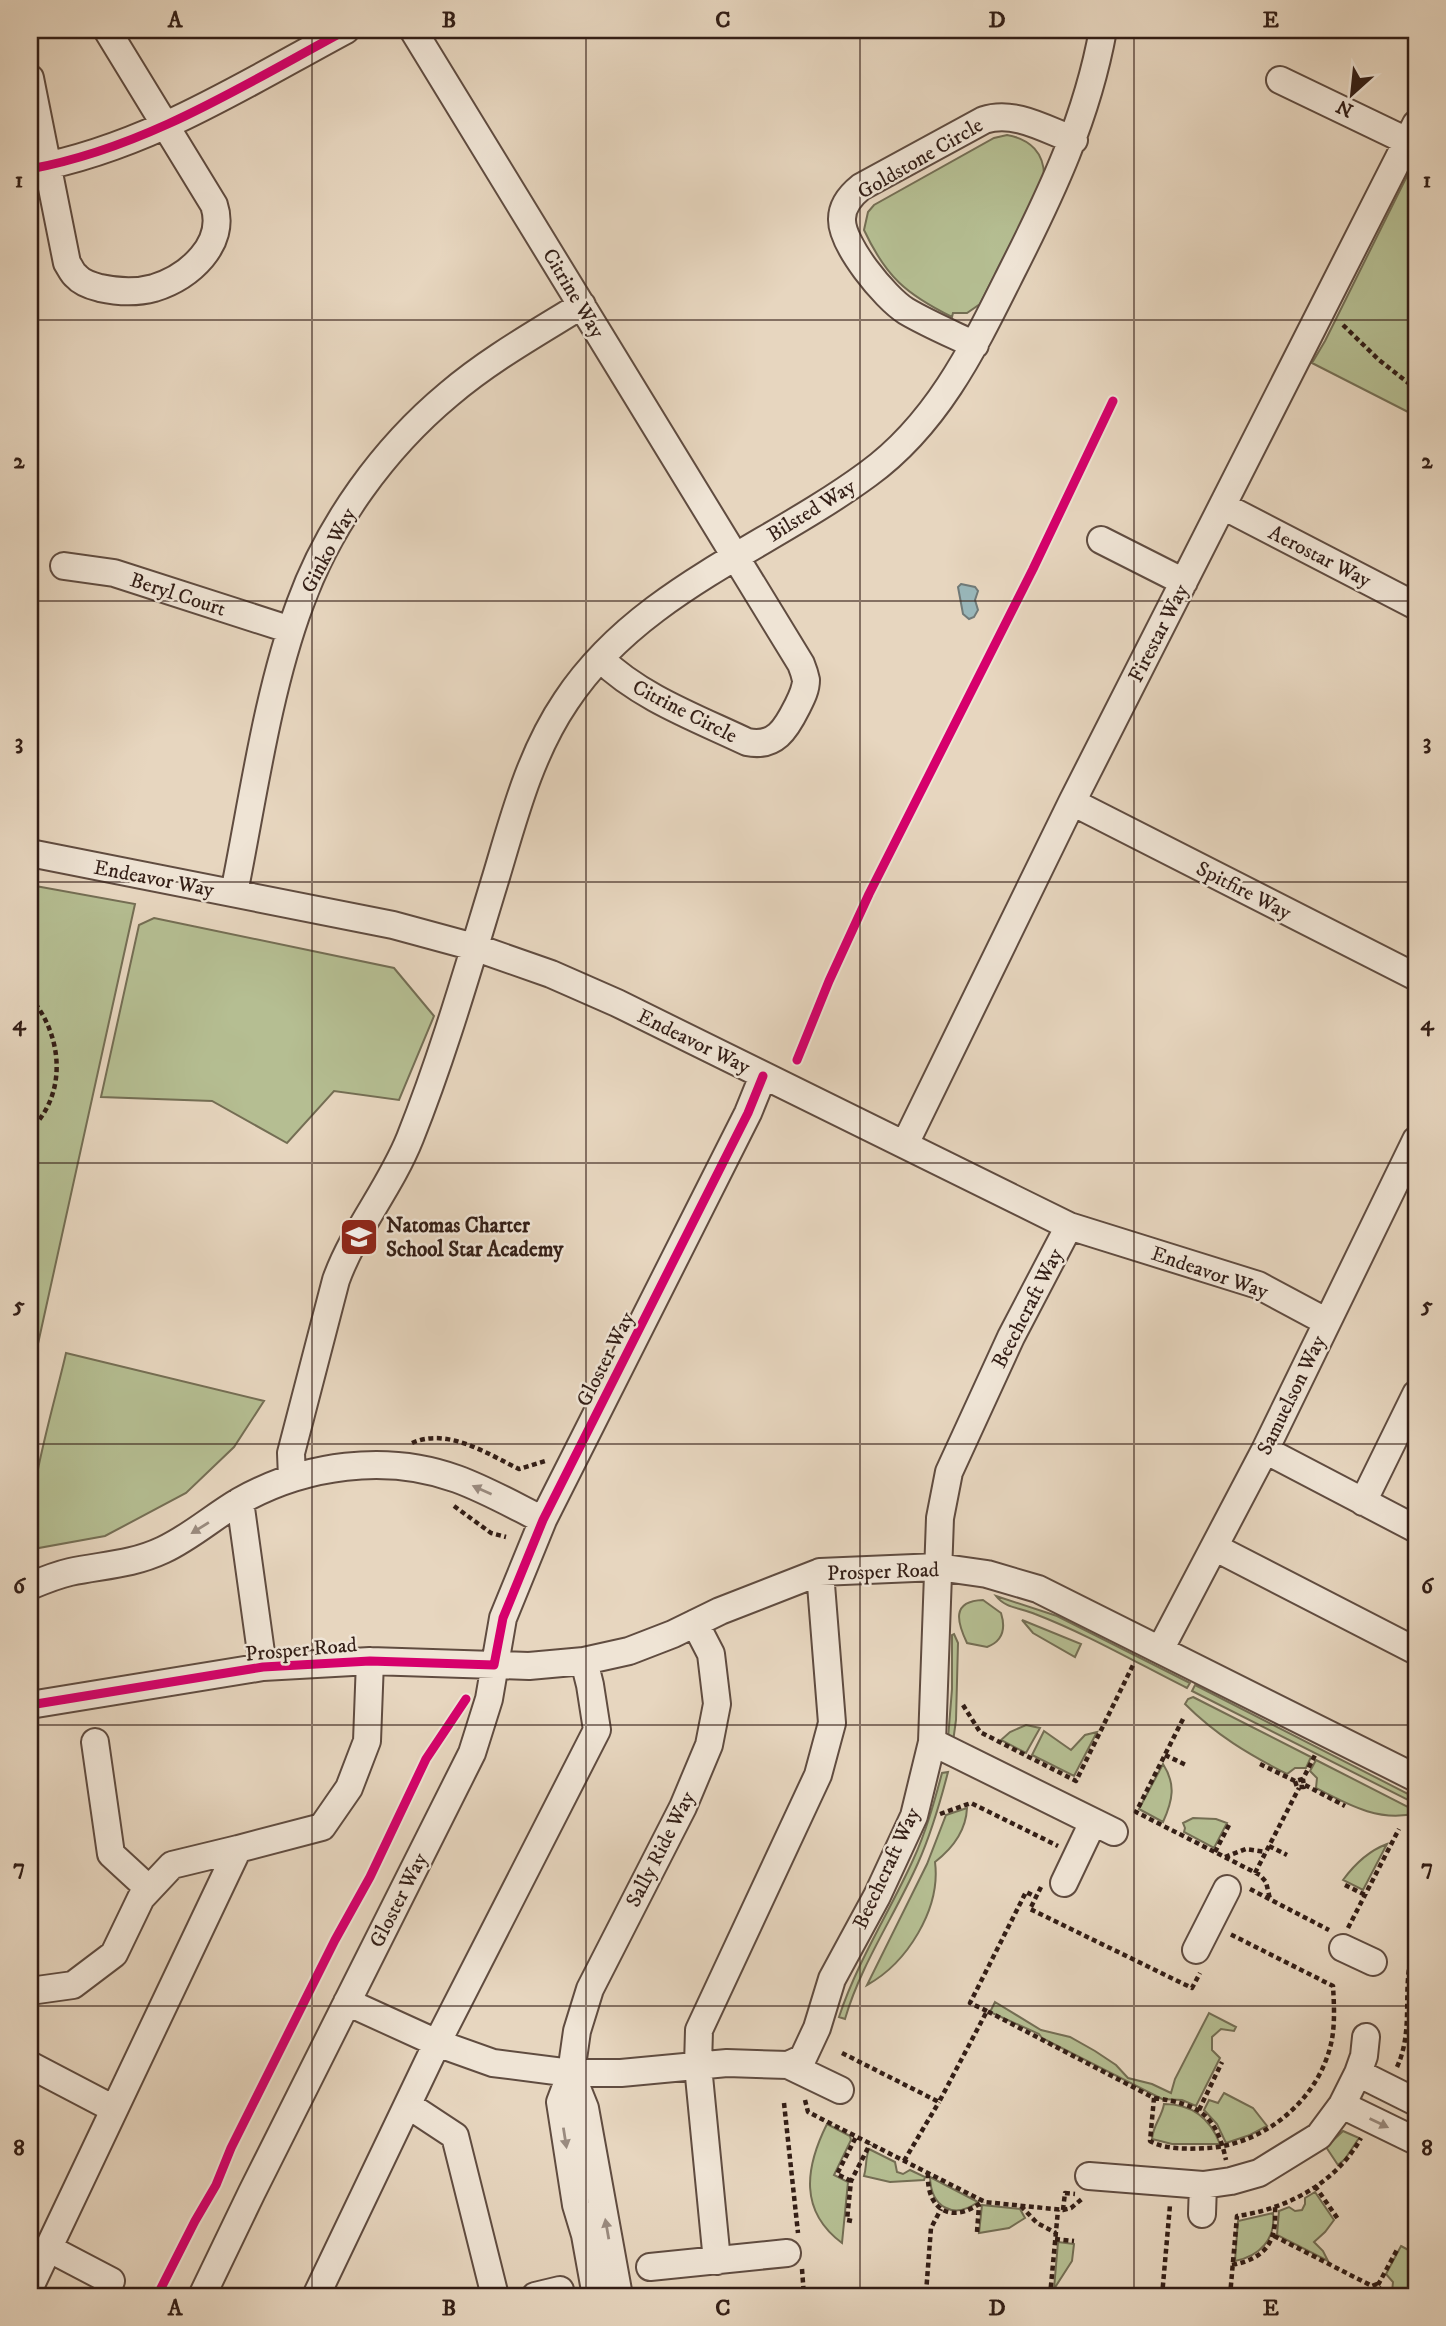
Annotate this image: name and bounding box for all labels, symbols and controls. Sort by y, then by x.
text: A [167,6,184,35]
text: B [442,6,456,35]
text: C [715,6,731,35]
text: D [988,6,1006,35]
text: E [1263,6,1279,35]
north arrow [1316,60,1386,130]
text: N [1332,94,1357,122]
street label: Goldstone Circle [853,112,988,205]
text: 1 [15,166,23,195]
text: 1 [1423,166,1431,195]
street label: Citrine Way [536,244,611,344]
text: 2 [13,447,25,476]
text: 2 [1421,447,1433,476]
street label: Bilsted Way [763,473,861,548]
street label: Ginko Way [296,503,363,598]
street label: Aerostar Way [1264,520,1376,594]
street label: Beryl Court [127,567,229,623]
street label: Firestar Way [1123,579,1195,687]
street label: Citrine Circle [628,674,742,750]
text: 3 [15,728,23,757]
text: 3 [1423,728,1431,757]
street label: Endeavor Way [91,855,217,904]
street label: Spitfire Way [1192,856,1296,926]
street label: Endeavor Way [633,1003,755,1081]
text: 4 [12,1009,27,1038]
text: 4 [1420,1009,1435,1038]
place label: Natomas Charter School Star Academy [386,1213,564,1263]
school or university icon: Natomas Charter School Star Academy [338,1216,380,1258]
street label: Endeavor Way [1148,1241,1273,1305]
street label: Beechcraft Way [987,1243,1070,1373]
text: 5 [12,1291,25,1320]
text: 5 [1420,1291,1433,1320]
street label: Gloster Way [571,1307,641,1411]
street label: Samuelson Way [1252,1330,1333,1460]
one-way arrow [472,1484,493,1495]
one-way arrow [190,1522,210,1535]
street label: Prosper Road [826,1557,940,1587]
text: 6 [13,1572,27,1601]
text: 6 [1421,1572,1435,1601]
street label: Prosper Road [244,1632,359,1668]
street label: Sally Ride Way [621,1786,702,1912]
street label: Beechcraft Way [847,1803,927,1933]
street label: Gloster Way [364,1848,434,1952]
text: 7 [13,1853,25,1882]
text: 7 [1421,1853,1433,1882]
one-way arrow [1369,2117,1389,2129]
one-way arrow [560,2127,571,2149]
text: 8 [13,2134,25,2163]
text: 8 [1421,2134,1433,2163]
one-way arrow [601,2218,612,2240]
text: A [167,2294,184,2323]
text: B [442,2294,456,2323]
text: C [715,2294,731,2323]
text: D [988,2294,1006,2323]
text: E [1263,2294,1279,2323]

